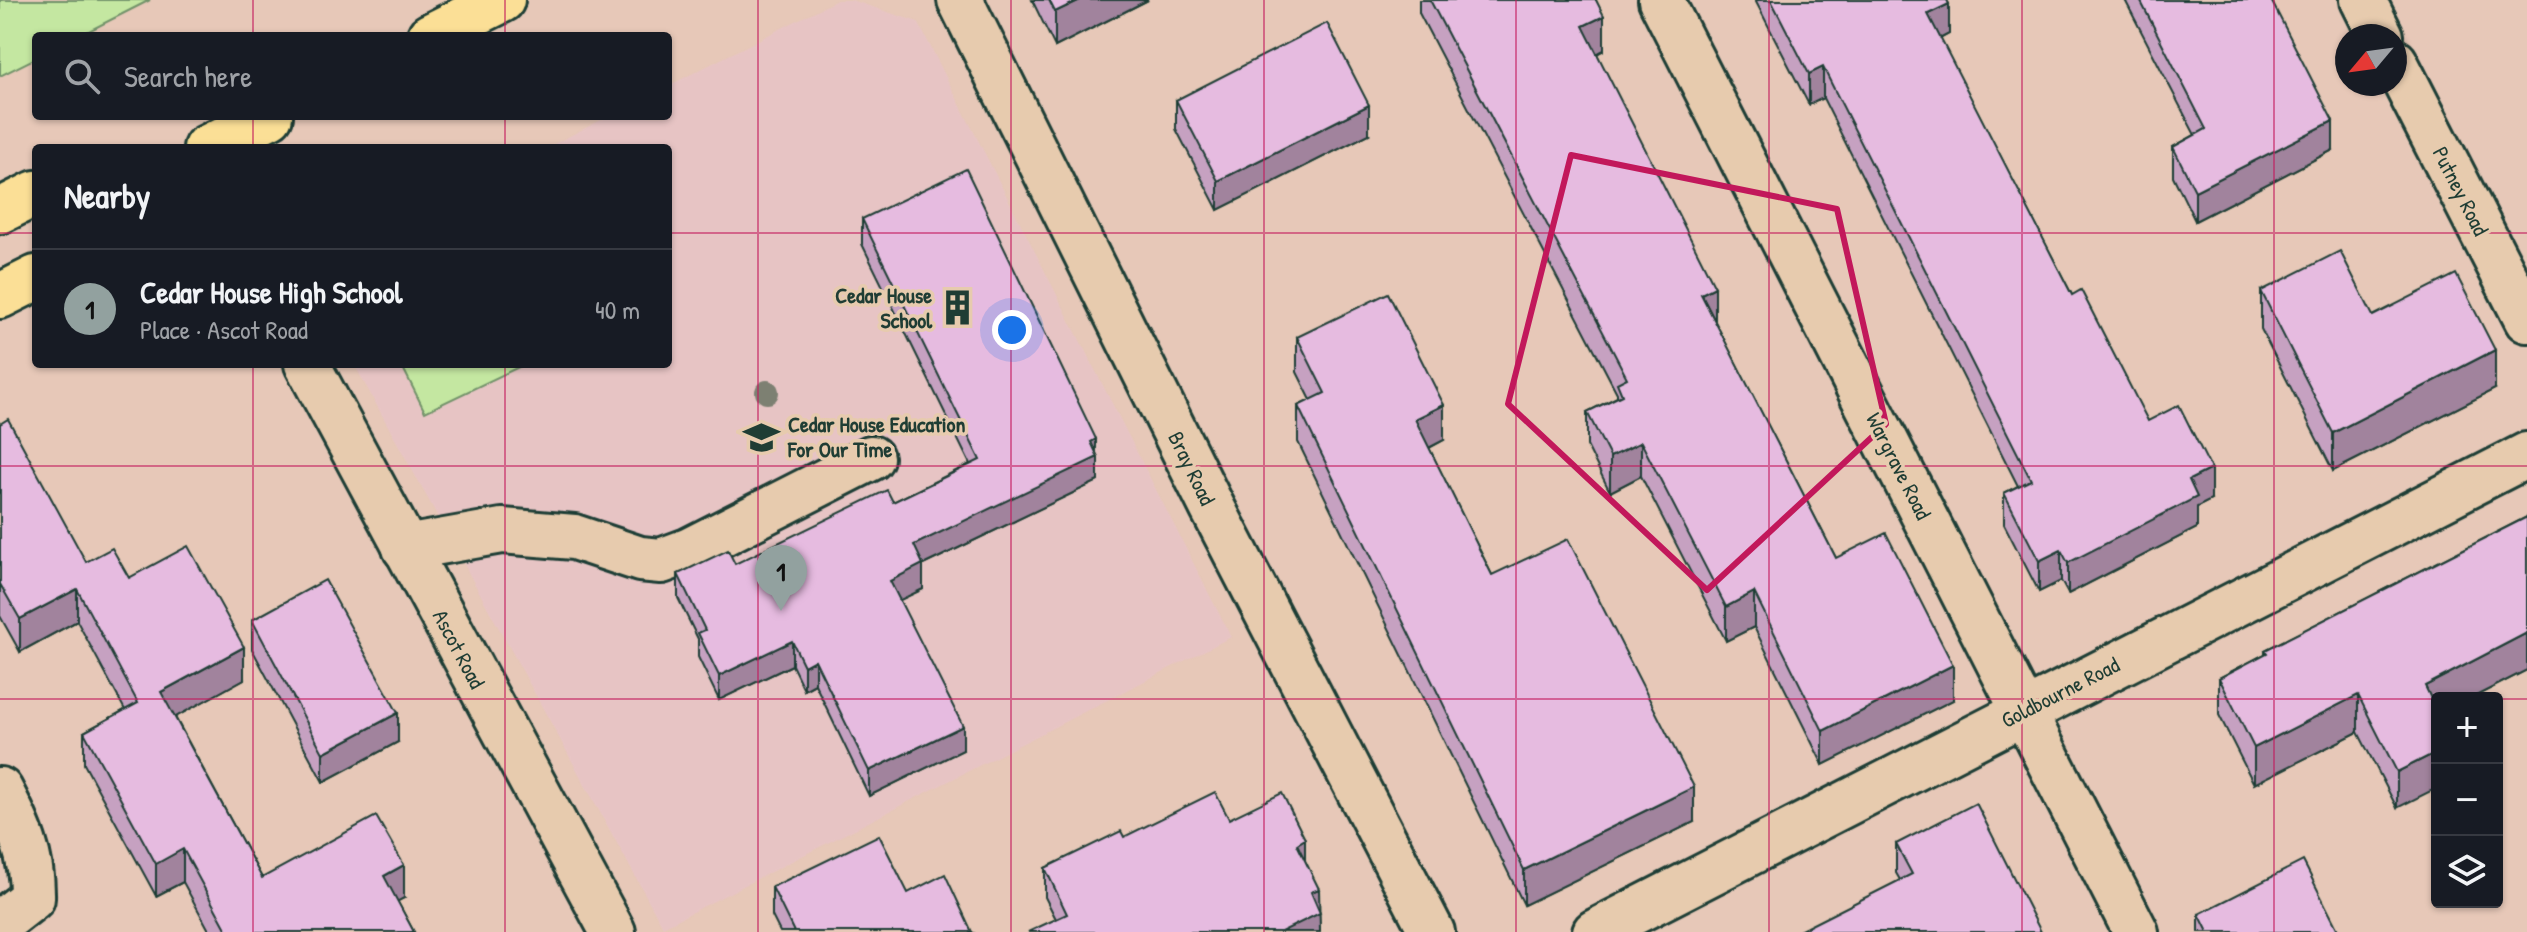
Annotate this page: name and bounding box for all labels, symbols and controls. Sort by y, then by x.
north arrow [2335,24,2407,96]
search box [32,32,672,120]
icon: search [60,54,104,98]
text: Search here [124,56,252,96]
street label: Putney Road [2426,141,2496,241]
text: Nearby [64,173,150,219]
text: Cedar House High School [140,272,403,312]
place label: Cedar House School [835,280,933,335]
building icon: Cedar House School [939,289,977,327]
text: 1 [85,292,95,327]
text: 40 m [595,292,640,327]
your location [992,310,1032,350]
text: Place · Ascot Road [140,312,308,347]
street label: Wargrave Road [1859,407,1939,525]
place label: Cedar House Education For Our Time [787,409,965,464]
school or university icon: Cedar House Education For Our Time [743,418,781,456]
street label: Bray Road [1161,426,1223,510]
pin: 1 [755,545,807,611]
street label: Ascot Road [426,604,492,694]
street label: Goldbourne Road [1996,649,2125,735]
map controls [2431,692,2503,908]
button: + [2431,692,2503,764]
button: − [2431,764,2503,836]
button: layers [2431,836,2503,908]

